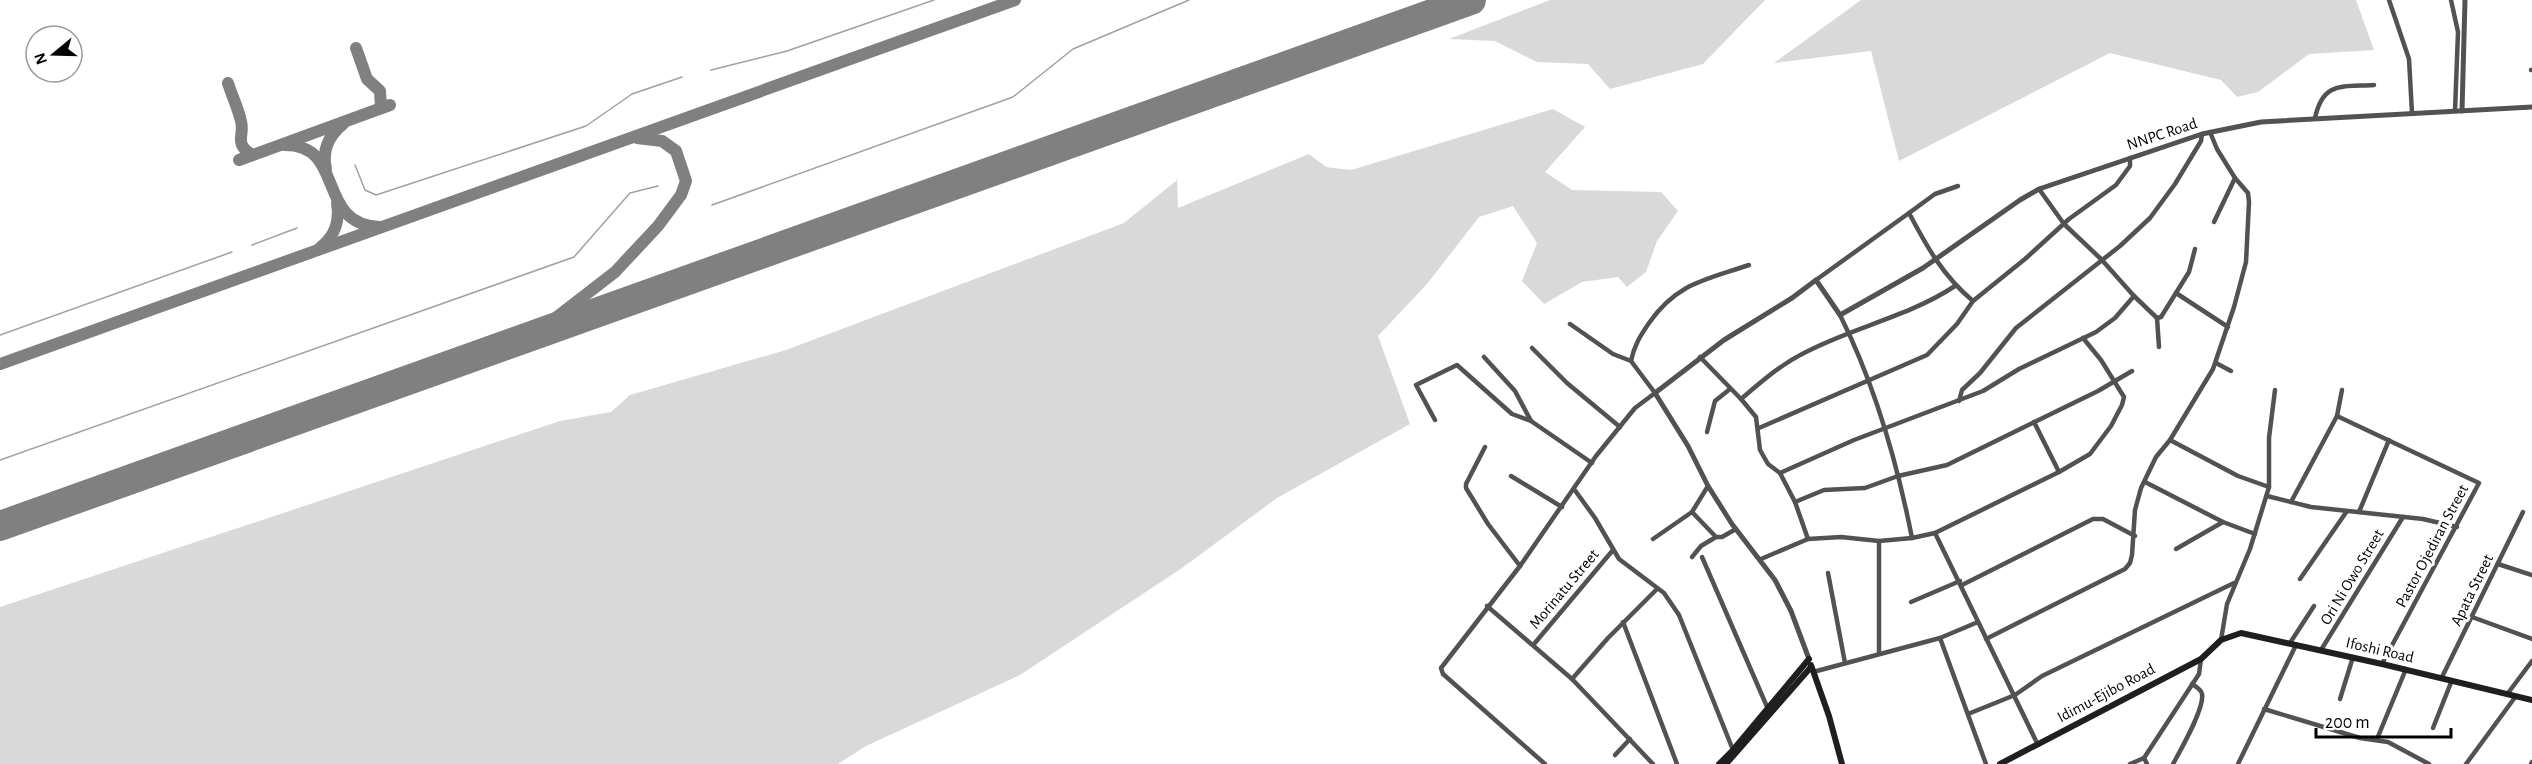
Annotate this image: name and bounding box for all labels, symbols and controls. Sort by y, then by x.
north arrow [24,24,84,84]
text: N [31,51,50,66]
street label: NNPC Road [2125,115,2199,153]
street label: Pastor Ojediran Street [2393,482,2472,611]
street label: Ori Ni Owo Street [2317,527,2387,627]
street label: Morinatu Street [1526,546,1602,632]
street label: Apata Street [2448,552,2496,628]
street label: Ifoshi Road [2344,634,2416,666]
street label: Idimu-Ejibo Road [2055,661,2158,726]
scale bar [2316,701,2451,739]
text: 200 m [2325,714,2370,732]

